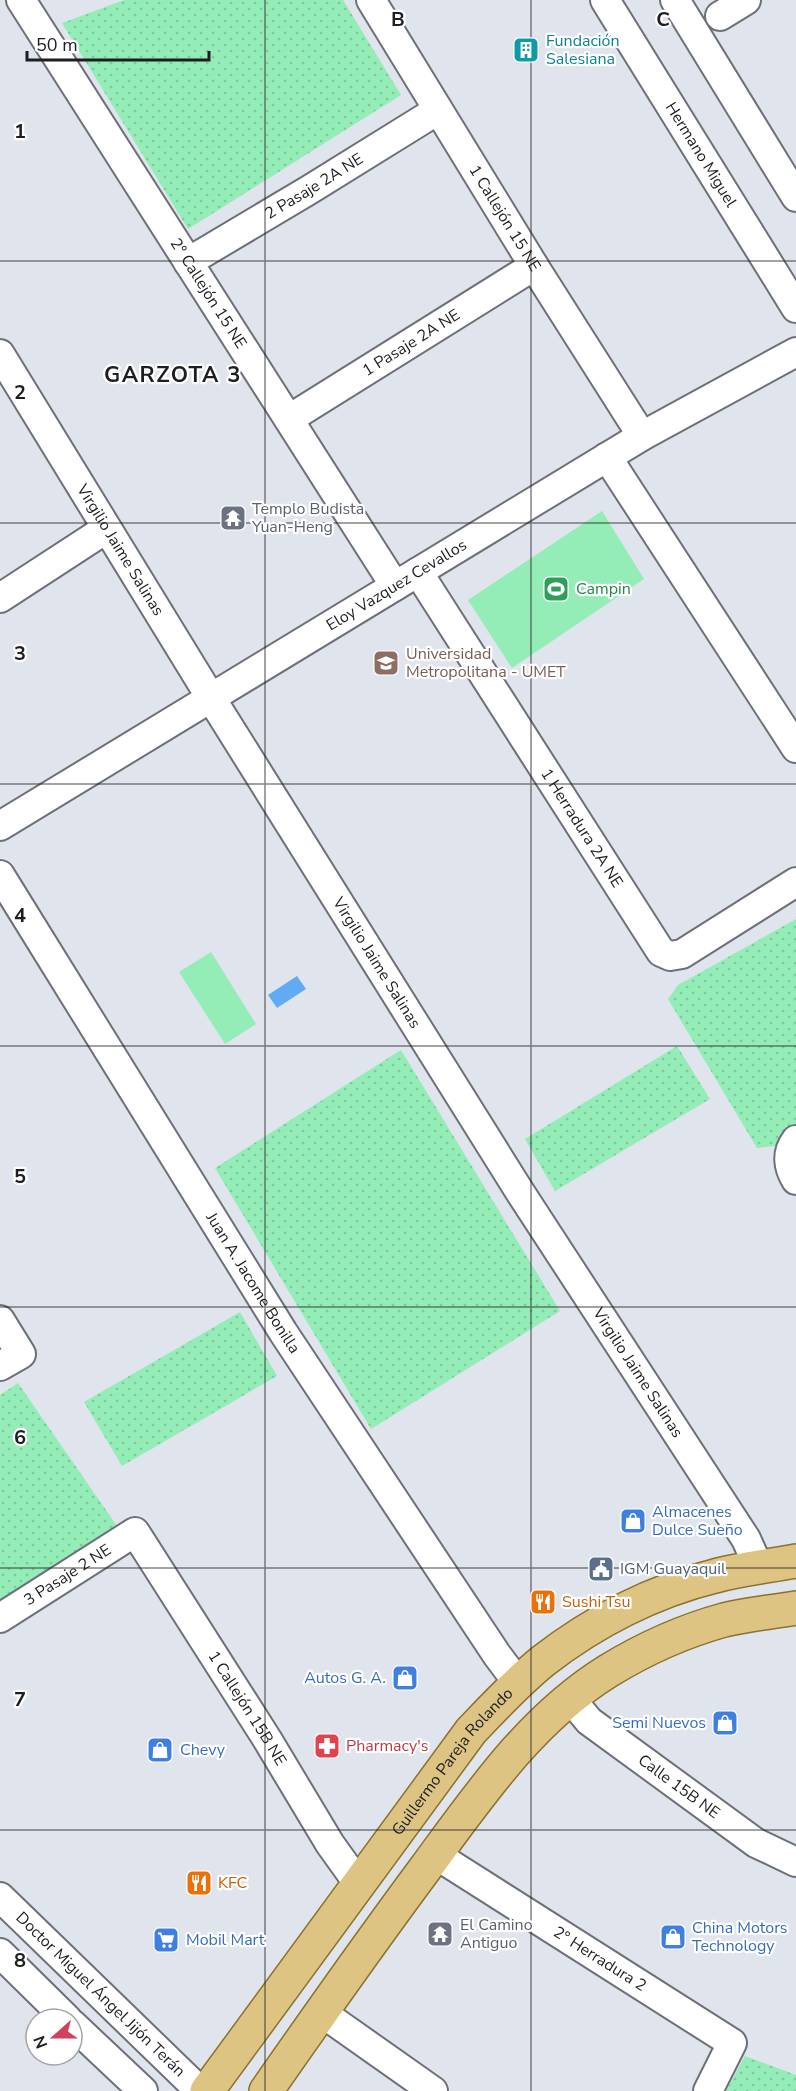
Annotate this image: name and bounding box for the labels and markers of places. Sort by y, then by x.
place label: Fundación Salesiana [546,30,620,70]
building icon: Fundación Salesiana [511,35,541,65]
place label: Templo Budista Yuan-Heng [251,498,364,538]
temple icon: Templo Budista Yuan-Heng [218,503,248,533]
sports icon: Campin [541,574,571,604]
place label: Campin [576,578,631,600]
place label: Universidad Metropolitana - UMET [406,643,566,683]
school or university icon: Universidad Metropolitana - UMET [371,648,401,678]
place label: Almacenes Dulce Sueño [652,1501,743,1541]
shop icon: Almacenes Dulce Sueño [618,1506,648,1536]
public building icon: IGM Guayaquil [586,1554,616,1584]
place label: IGM Guayaquil [620,1558,726,1580]
restaurant icon: Sushi Tsu [528,1587,558,1617]
place label: Sushi Tsu [562,1591,631,1613]
shop icon: Autos G. A. [390,1663,420,1693]
place label: Autos G. A. [304,1667,386,1689]
shop icon: Semi Nuevos [710,1708,740,1738]
place label: Semi Nuevos [612,1712,706,1734]
pharmacy icon: Pharmacy's [312,1731,342,1761]
shop icon: Chevy [145,1735,175,1765]
place label: Pharmacy's [346,1735,429,1757]
place label: Chevy [180,1739,226,1761]
restaurant icon: KFC [184,1868,214,1898]
place label: KFC [218,1872,248,1894]
place label: El Camino Antiguo [460,1914,533,1954]
place label: China Motors Technology [692,1917,788,1957]
temple icon: El Camino Antiguo [425,1919,455,1949]
shop icon: China Motors Technology [658,1922,688,1952]
supermarket icon: Mobil Mart [151,1925,181,1955]
place label: Mobil Mart [186,1929,265,1951]

